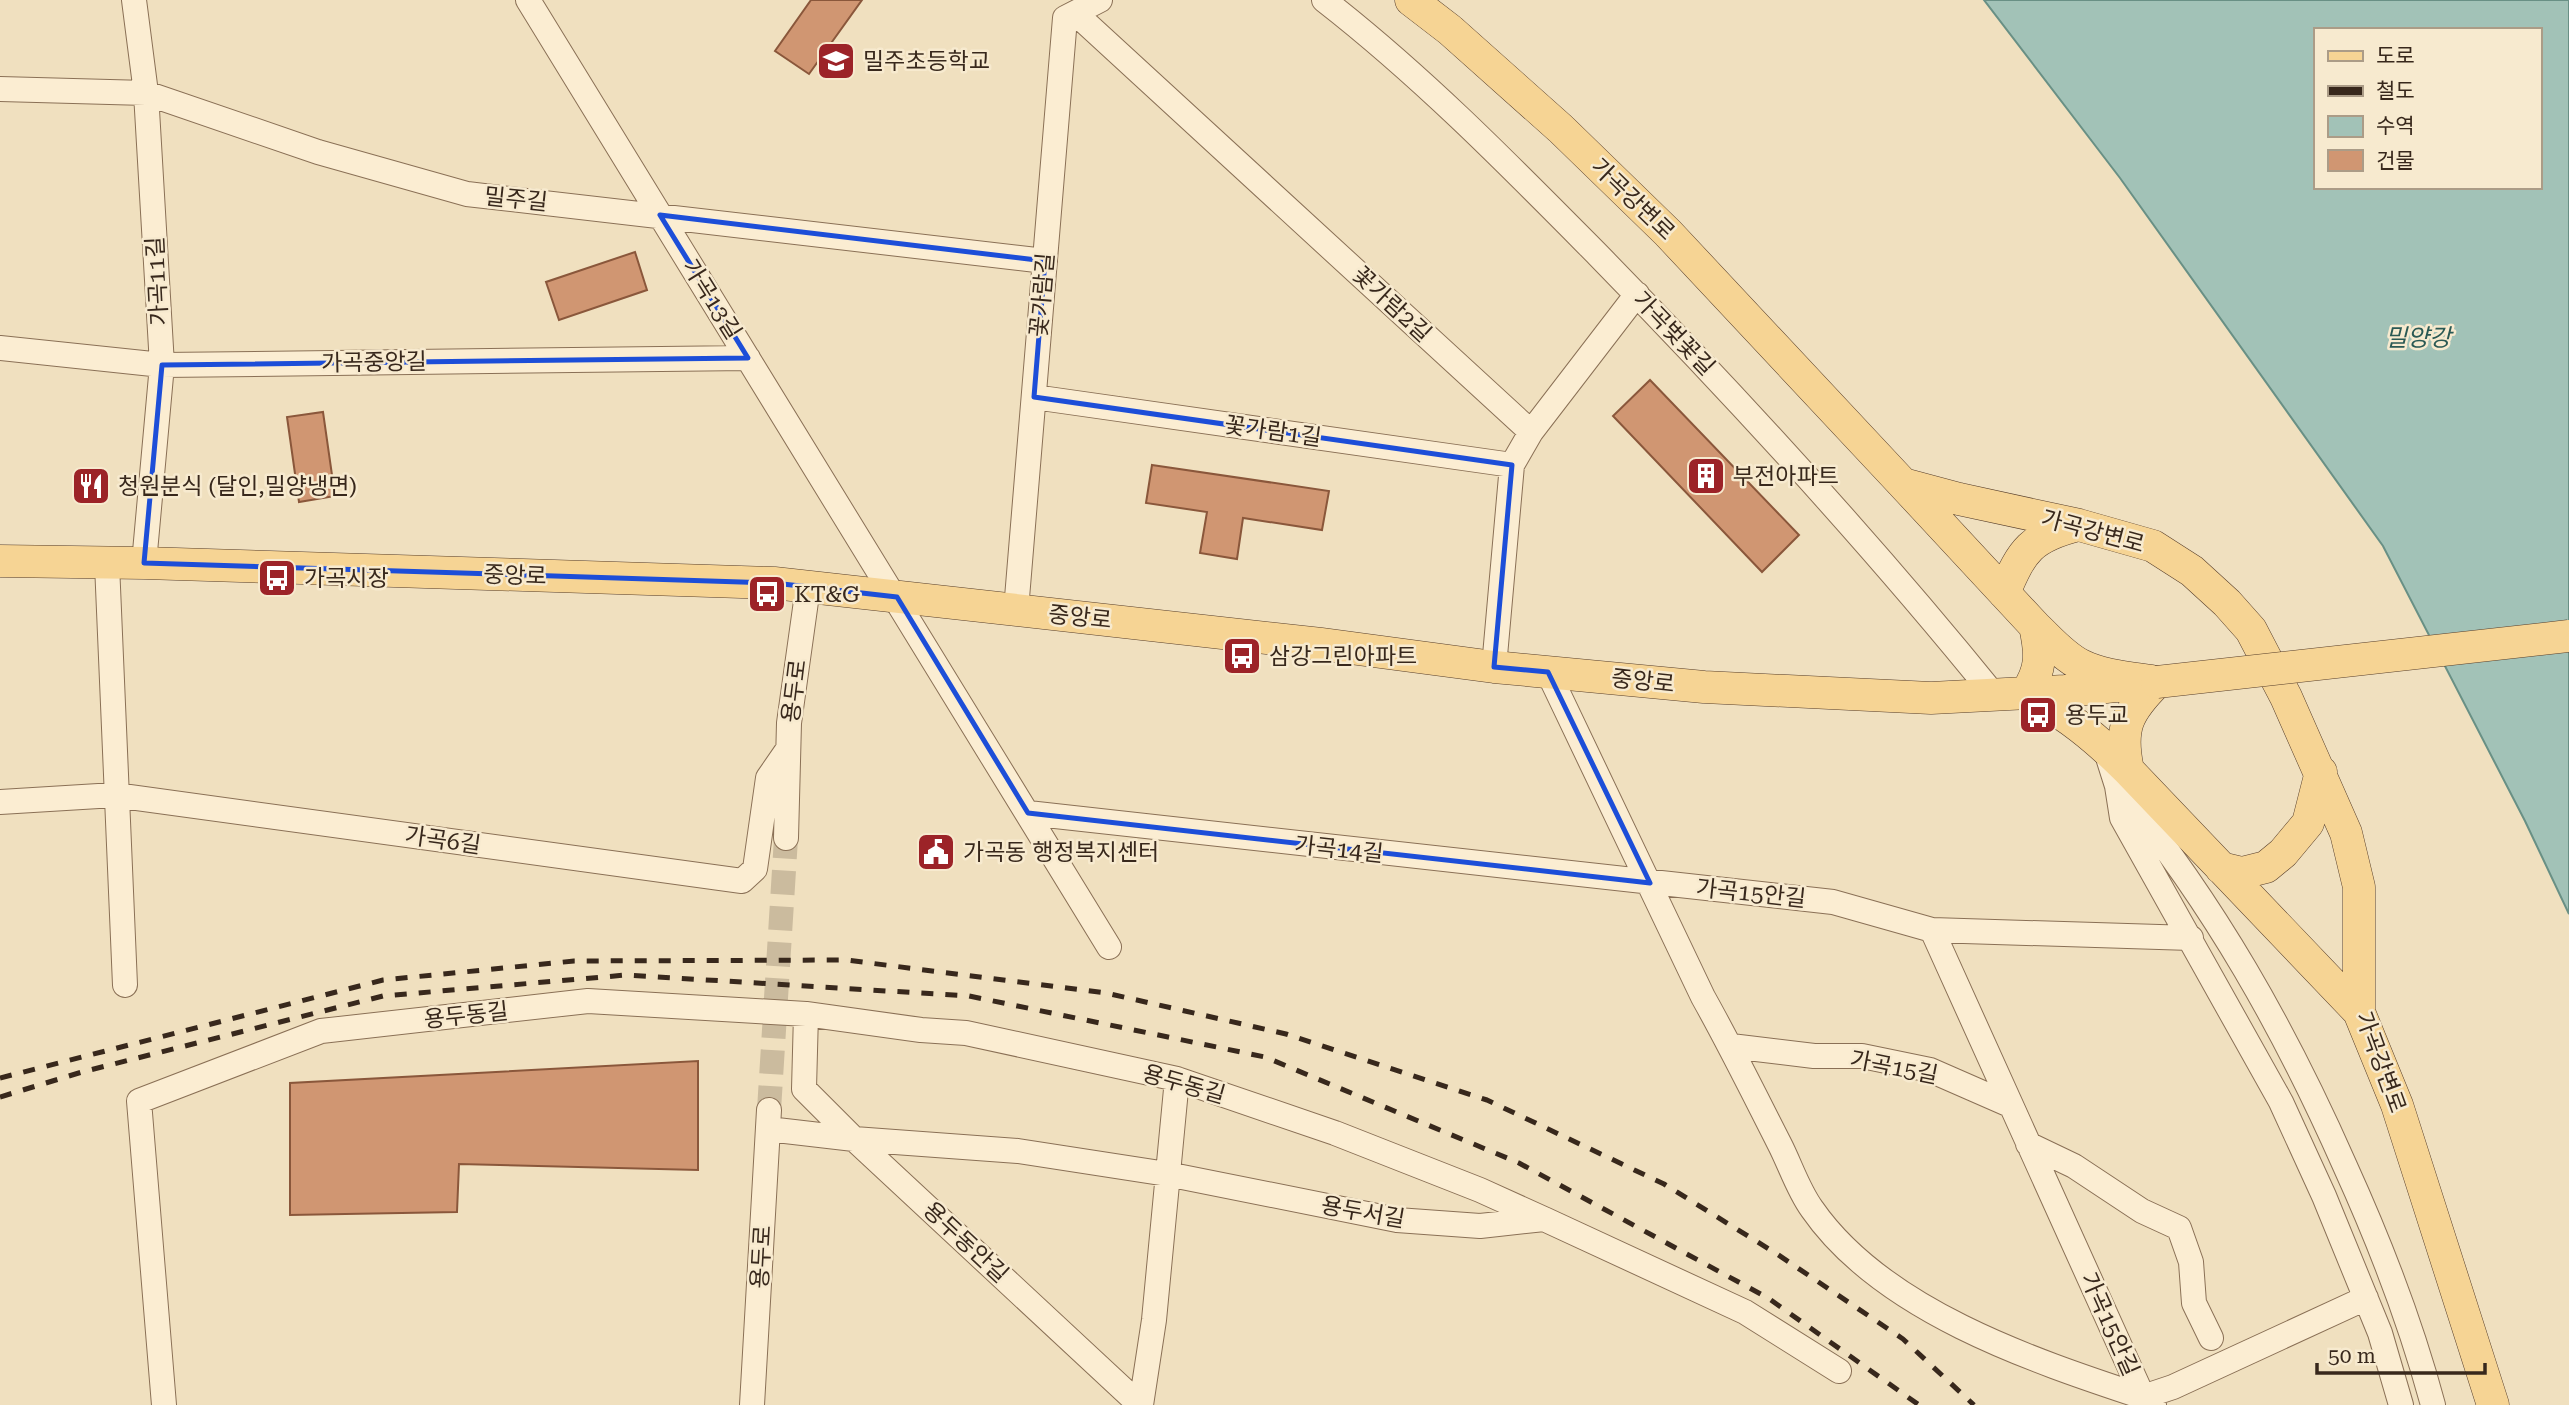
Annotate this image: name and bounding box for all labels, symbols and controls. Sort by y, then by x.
legend [2314,28,2541,189]
school or university icon: 밀주초등학교 [815,40,857,82]
text: 도로 [2376,44,2415,68]
place label: 밀주초등학교 [863,48,990,75]
text: 철도 [2376,79,2415,103]
text: 수역 [2376,114,2415,138]
text: 건물 [2376,149,2415,173]
street label: 가곡강변로 [1585,153,1680,246]
street label: 밀주길 [483,183,549,216]
street label: 가곡11길 [142,236,173,326]
street label: 꽃가람길 [1025,252,1060,338]
street label: 가곡13길 [676,254,747,344]
street label: 꽃가람2길 [1347,261,1437,347]
street label: 가곡벚꽃길 [1627,286,1720,381]
water label: 밀양강 [2385,324,2454,352]
street label: 가곡중앙길 [321,348,427,377]
street label: 꽃가람1길 [1223,411,1323,452]
building icon: 부전아파트 [1685,455,1727,497]
place label: 부전아파트 [1733,463,1839,490]
restaurant icon: 청원분식 (달인,밀양냉면) [70,465,112,507]
place label: 청원분식 (달인,밀양냉면) [118,473,357,500]
street label: 가곡강변로 [2038,505,2147,558]
bus stop icon: 가곡시장 [256,557,298,599]
street label: 중앙로 [483,561,547,590]
place label: 가곡시장 [304,565,389,592]
bus stop icon: KT&G [746,573,788,615]
place label: KT&G [794,581,860,608]
street label: 중앙로 [1047,601,1113,634]
bus stop icon: 삼강그린아파트 [1221,635,1263,677]
place label: 삼강그린아파트 [1269,643,1417,670]
street label: 용두로 [777,658,812,724]
street label: 중앙로 [1610,665,1676,698]
bus stop icon: 용두교 [2017,694,2059,736]
place label: 용두교 [2065,702,2128,729]
street label: 가곡6길 [403,822,483,859]
public building icon: 가곡동 행정복지센터 [915,831,957,873]
street label: 가곡14길 [1293,831,1385,868]
place label: 가곡동 행정복지센터 [963,839,1159,866]
street label: 가곡15안길 [1695,874,1807,913]
street label: 용두동길 [423,998,510,1033]
street label: 가곡강변로 [2350,1008,2411,1117]
street label: 가곡15길 [1848,1046,1940,1089]
street label: 용두동길 [1139,1060,1228,1109]
street label: 용두서길 [1319,1192,1407,1233]
street label: 용두동안길 [918,1196,1014,1288]
street label: 용두로 [746,1225,777,1289]
street label: 가곡15안길 [2075,1268,2144,1380]
scale bar [2317,1332,2485,1376]
text: 50 m [2328,1344,2376,1368]

